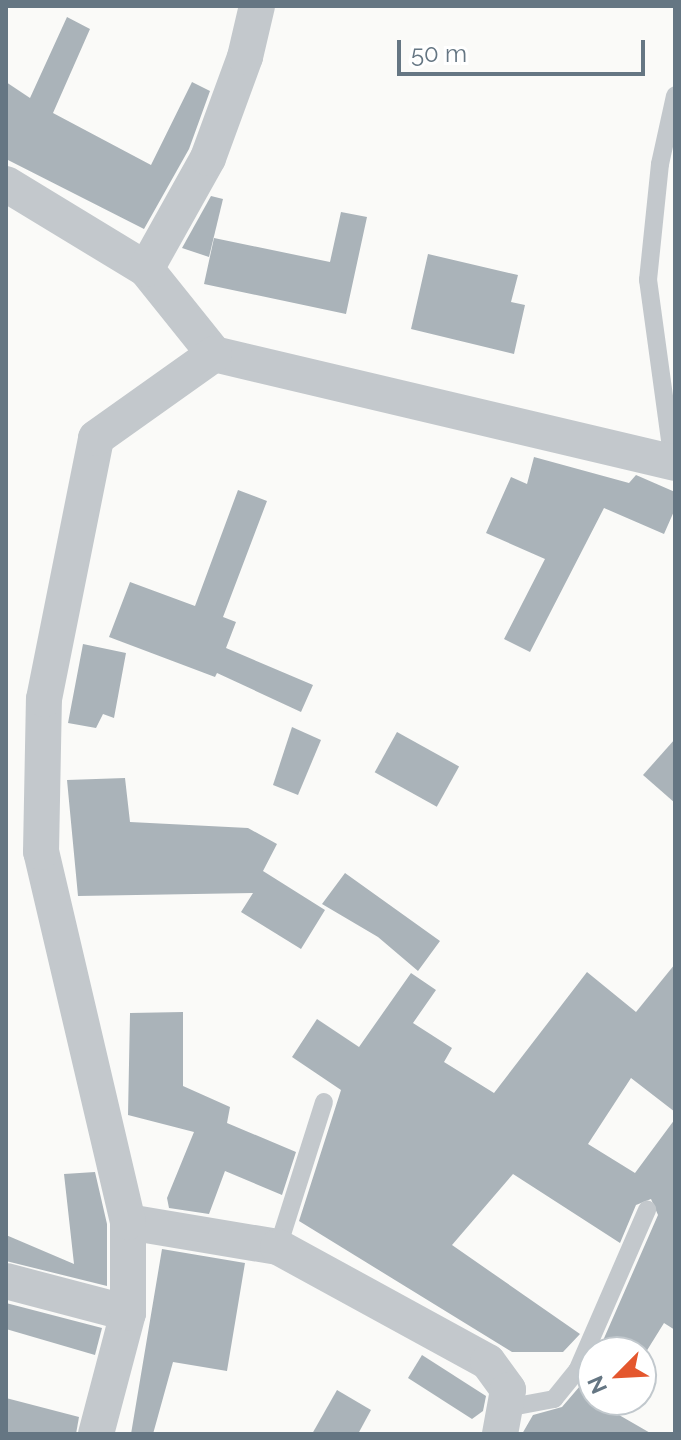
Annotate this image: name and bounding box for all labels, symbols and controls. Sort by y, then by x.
scale bar [401,24,649,74]
text: 50 m [411,39,467,68]
north arrow [577,1336,657,1416]
text: N [582,1372,612,1398]

